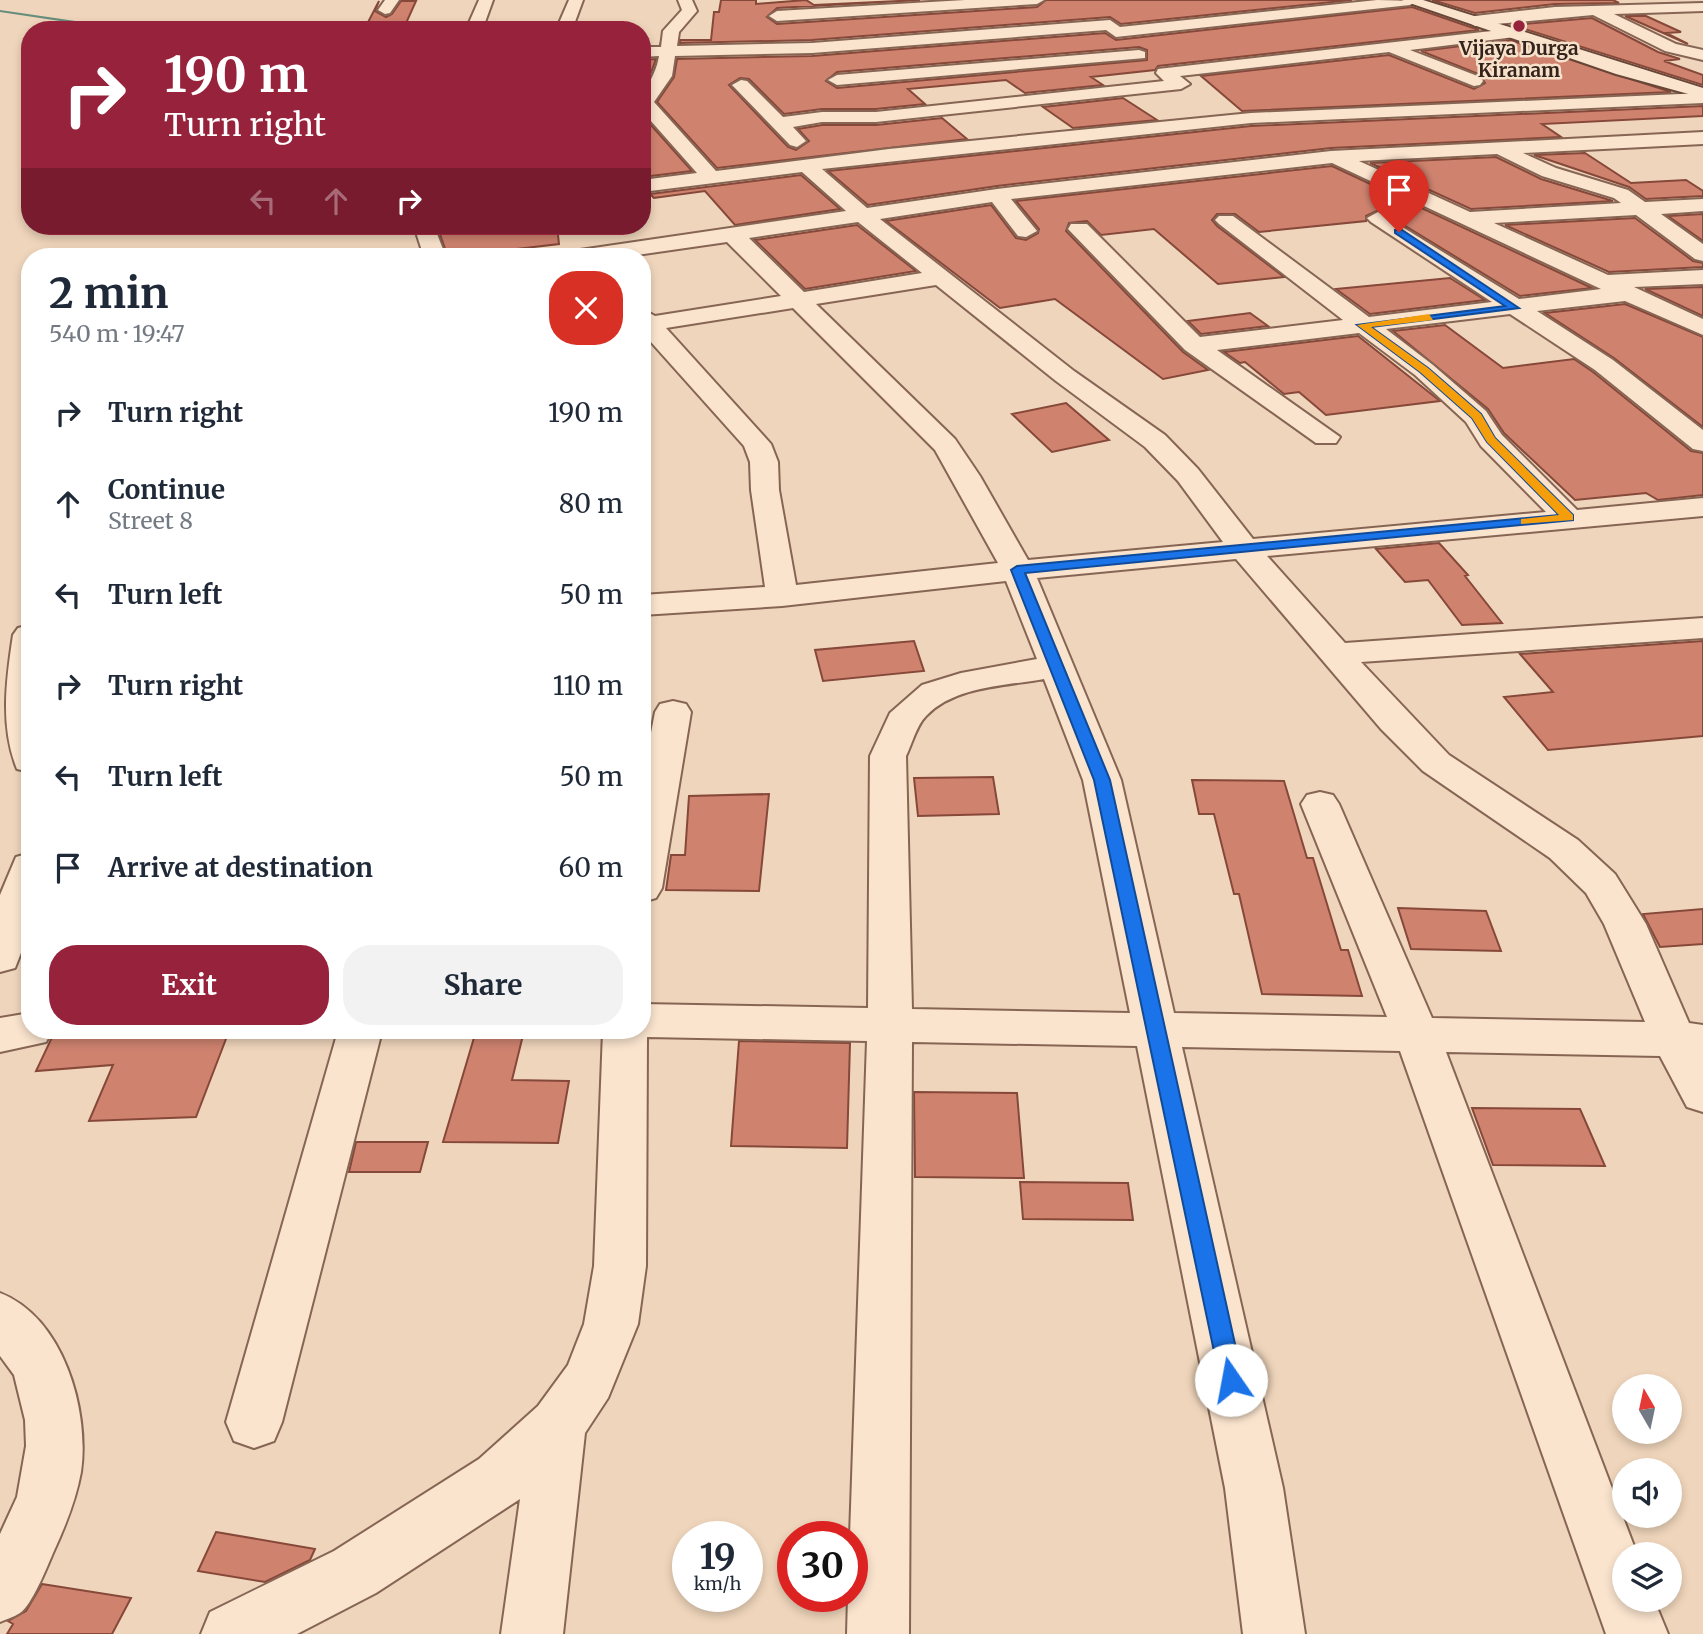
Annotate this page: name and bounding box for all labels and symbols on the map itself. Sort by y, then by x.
marker: Vijaya Durga Kiranam [1511,18,1527,34]
place label: Vijaya Durga Kiranam [1458,36,1579,82]
pin [1369,160,1429,232]
position arrow [1194,1343,1268,1417]
north arrow [1612,1374,1682,1444]
speed limit sign: 30 [777,1521,868,1612]

